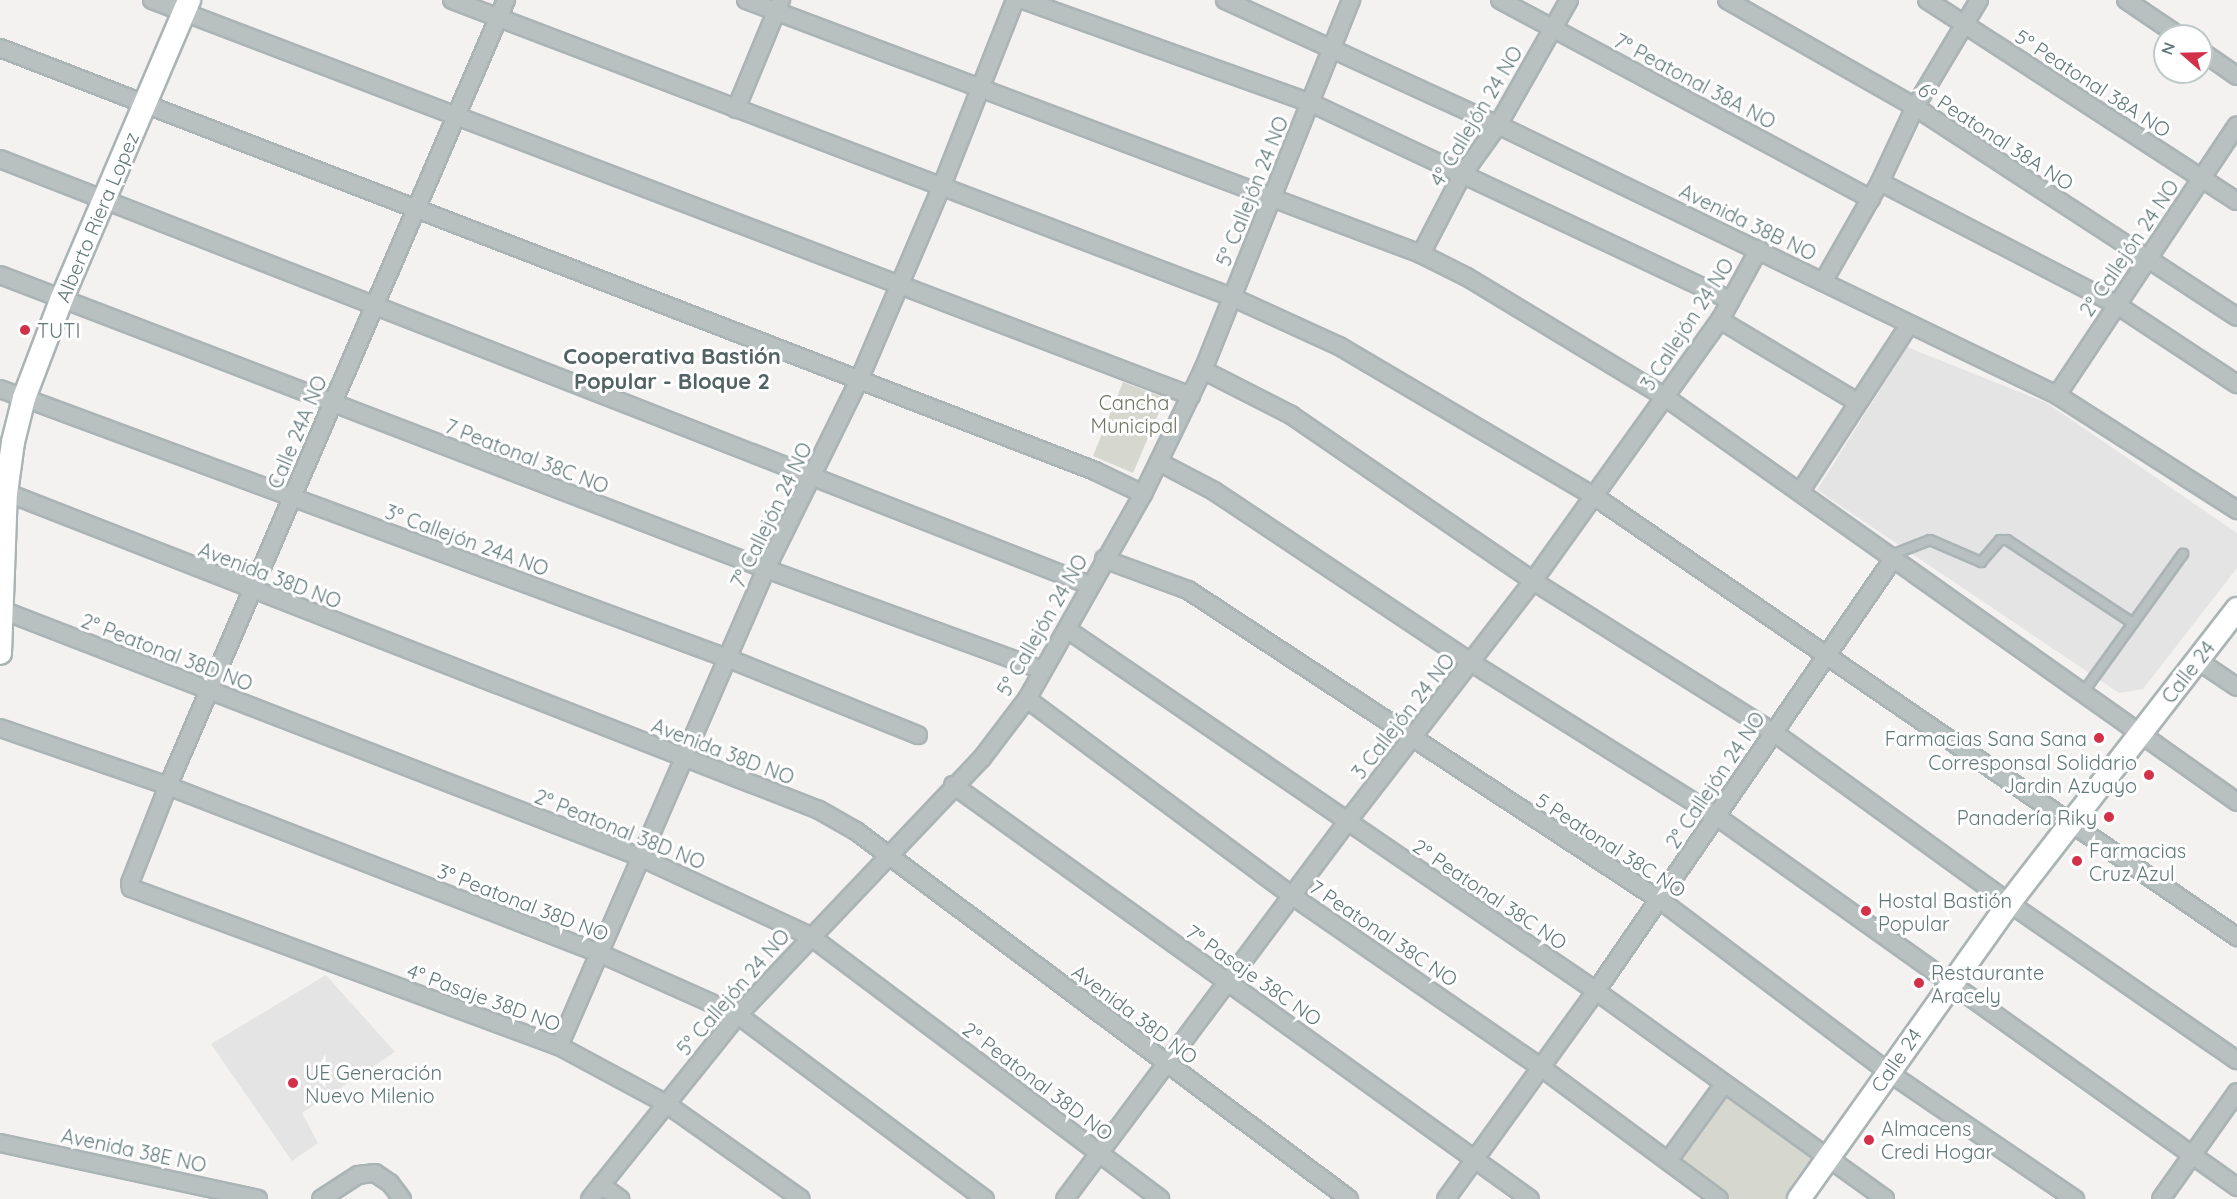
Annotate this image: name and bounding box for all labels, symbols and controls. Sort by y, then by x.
street label: 5° Peatonal 38A NO [2011,24,2175,142]
north arrow [2153,24,2213,84]
street label: 7° Peatonal 38A NO [1610,28,1780,134]
street label: 4° Callejón 24 NO [1425,42,1527,190]
street label: 6º Peatonal 38A NO [1914,77,2078,195]
street label: 5° Callejón 24 NO [1211,112,1293,270]
street label: Alberto Riera Lopez [50,128,144,306]
street label: 2° Callejón 24 NO [2074,175,2184,321]
street label: Avenida 38B NO [1676,178,1820,266]
street label: 3 Callejón 24 NO [1635,253,1739,395]
place label: TUTI [37,318,80,342]
marker: TUTI [18,323,32,337]
district label: Cooperativa Bastión Popular - Bloque 2 [563,343,781,394]
street label: Calle 24A NO [262,372,332,492]
park label: Cancha Municipal [1090,390,1178,437]
street label: 7 Peatonal 38C NO [442,414,612,498]
street label: 7° Callejón 24 NO [725,438,817,592]
street label: 3° Callejón 24A NO [382,499,552,581]
street label: Avenida 38D NO [195,537,345,613]
street label: 5° Callejón 24 NO [992,550,1092,700]
street label: 2° Peatonal 38D NO [78,608,256,696]
street label: Calle 24 [2156,636,2220,708]
street label: 3 Callejón 24 NO [1347,648,1459,784]
street label: 2° Callejón 24 NO [1660,707,1770,853]
street label: Avenida 38D NO [648,713,798,789]
place label: Farmacias Sana Sana [1885,726,2087,750]
marker: Farmacias Sana Sana [2092,731,2106,745]
place label: Corresponsal Solidario Jardin Azuayo [1928,751,2137,798]
marker: Corresponsal Solidario Jardin Azuayo [2142,768,2156,782]
street label: 2° Peatonal 38D NO [531,784,709,874]
street label: 5 Peatonal 38C NO [1532,788,1690,902]
place label: Panadería Riky [1957,805,2097,829]
marker: Panadería Riky [2102,810,2116,824]
street label: 2° Peatonal 38C NO [1408,834,1572,954]
place label: Farmacias Cruz Azul [2089,838,2186,885]
marker: Farmacias Cruz Azul [2070,854,2084,868]
street label: 3° Peatonal 38D NO [434,858,612,946]
street label: 7 Peatonal 38C NO [1306,875,1462,991]
place label: Hostal Bastión Popular [1878,888,2012,935]
marker: Hostal Bastión Popular [1859,904,1873,918]
street label: 7° Pasaje 38C NO [1182,919,1326,1031]
street label: 5° Callejón 24 NO [672,924,794,1060]
street label: 4° Pasaje 38D NO [404,958,564,1036]
street label: Avenida 38D NO [1068,959,1202,1069]
place label: Restaurante Aracely [1931,960,2044,1007]
marker: Restaurante Aracely [1912,976,1926,990]
street label: 2° Peatonal 38D NO [958,1017,1118,1145]
street label: Calle 24 [1865,1024,1927,1096]
place label: UE Generación Nuevo Milenio [305,1060,442,1107]
marker: UE Generación Nuevo Milenio [286,1076,300,1090]
place label: Almacens Credi Hogar [1881,1116,1993,1163]
street label: Avenida 38E NO [59,1123,209,1177]
marker: Almacens Credi Hogar [1862,1133,1876,1147]

